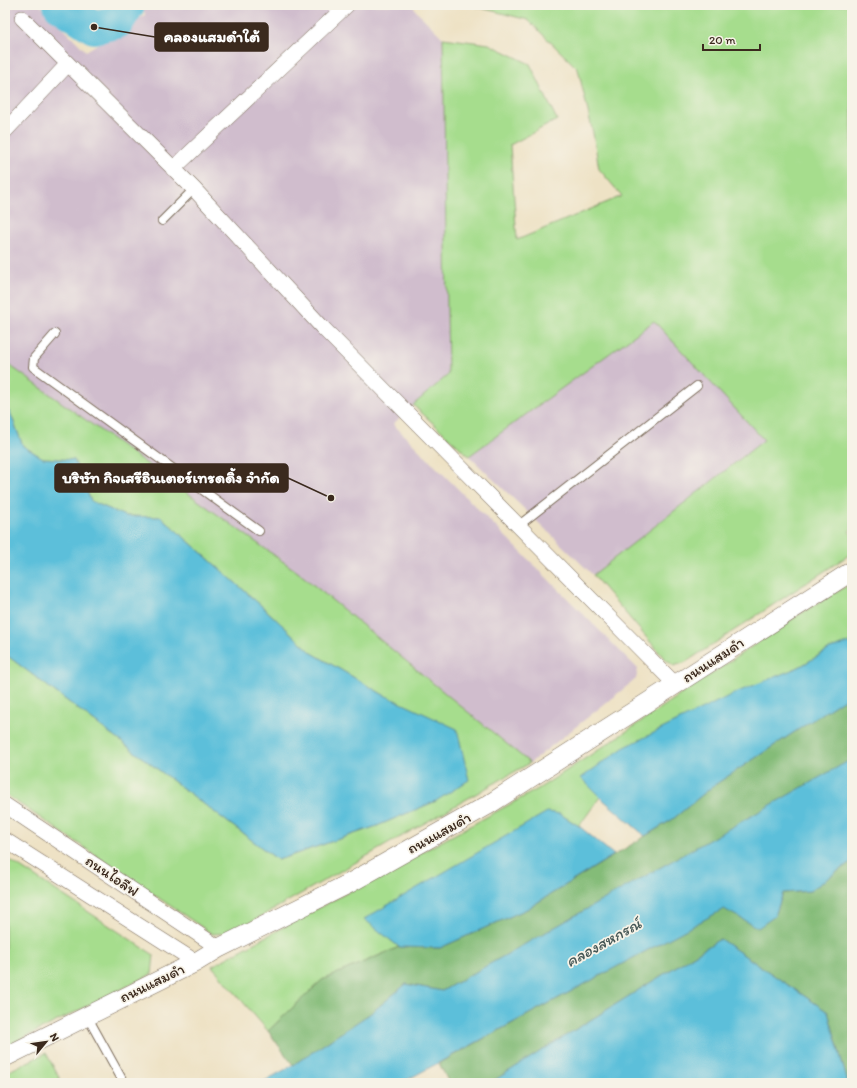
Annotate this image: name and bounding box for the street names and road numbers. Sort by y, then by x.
street label: ถนนแสมดำ [679,633,747,687]
street label: ถนนแสมดำ [404,808,474,858]
street label: ถนนไอลีฟ [82,852,142,900]
street label: ถนนแสมดำ [117,960,187,1006]

